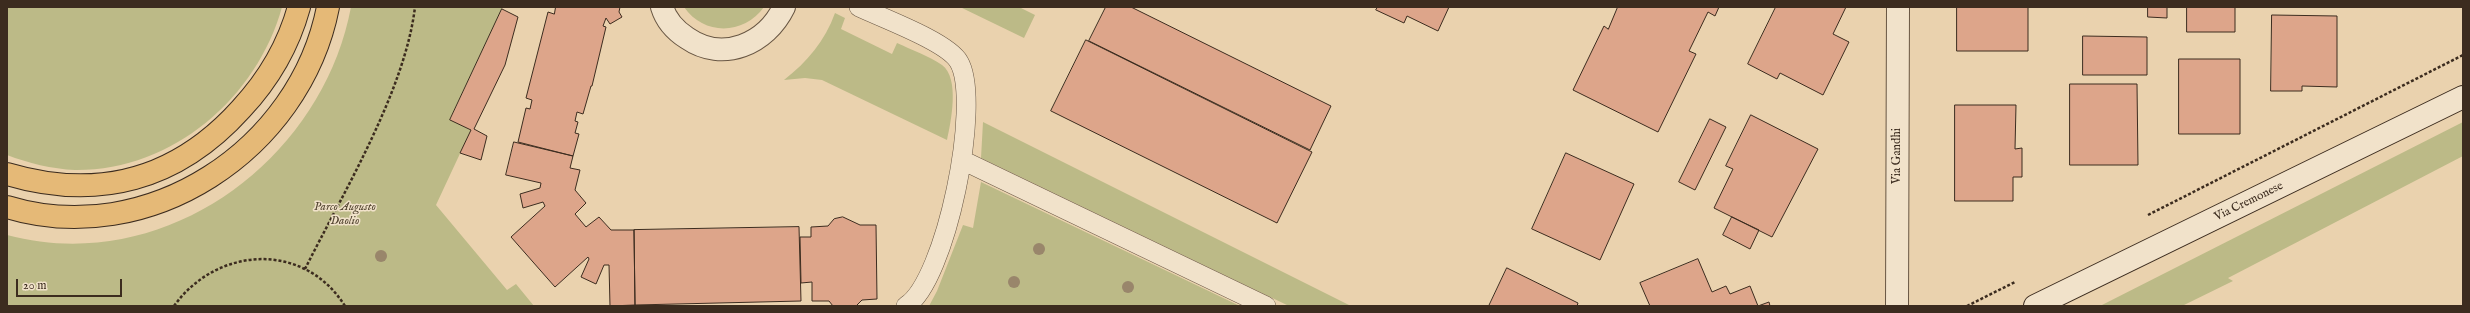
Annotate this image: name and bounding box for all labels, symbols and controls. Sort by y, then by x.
street label: Via Gandhi [1891,128,1905,184]
street label: Via Cremonese [2212,179,2286,225]
park label: Parco Augusto Daolio [314,201,376,229]
scale bar [18,271,124,297]
text: 20 m [23,278,46,293]

